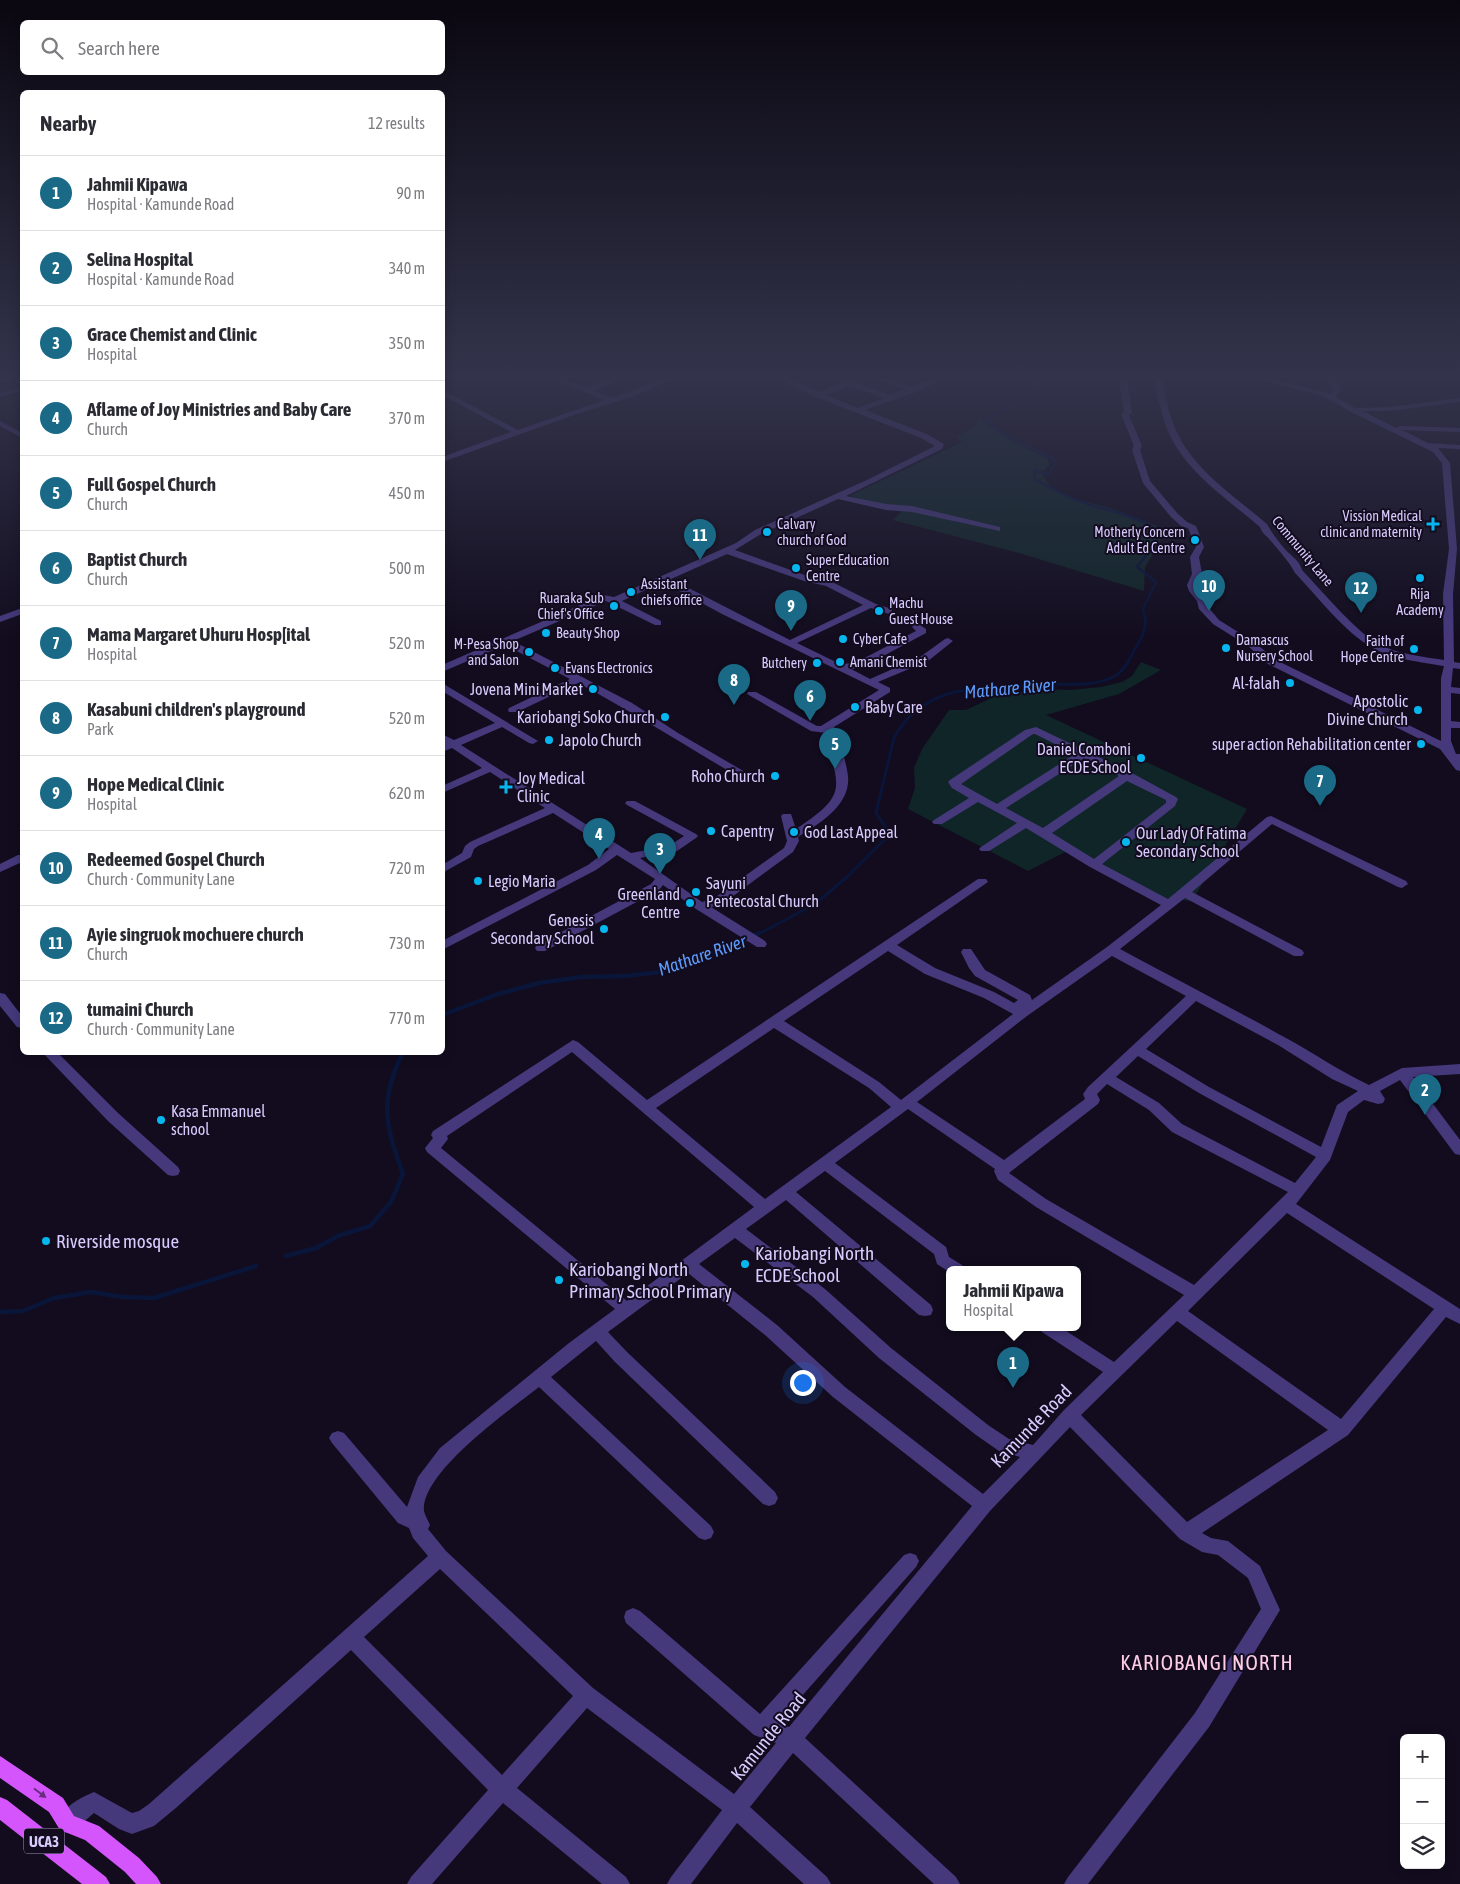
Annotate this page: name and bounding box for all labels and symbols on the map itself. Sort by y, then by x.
place label: Vission Medical clinic and maternity [1320,508,1422,540]
street label: Community Lane [1269,513,1337,589]
place label: Calvary church of God [777,516,847,548]
marker: Vission Medical clinic and maternity [1426,517,1440,531]
pin: 11 [684,519,716,560]
place label: Motherly Concern Adult Ed Centre [1094,524,1185,556]
marker: Calvary church of God [761,526,773,538]
marker: Motherly Concern Adult Ed Centre [1189,534,1201,546]
place label: Super Education Centre [806,552,889,584]
marker: Super Education Centre [790,562,802,574]
pin: 10 [1193,570,1225,611]
pin: 12 [1345,572,1377,613]
marker: Rija Academy [1414,572,1426,584]
place label: Assistant chiefs office [641,576,702,608]
marker: Assistant chiefs office [625,586,637,598]
place label: Rija Academy [1396,586,1444,618]
place label: Ruaraka Sub Chief's Office [538,590,604,622]
pin: 9 [775,590,807,631]
place label: Machu Guest House [889,595,953,627]
marker: Ruaraka Sub Chief's Office [608,600,620,612]
marker: Machu Guest House [873,605,885,617]
place label: Beauty Shop [556,625,620,641]
marker: Beauty Shop [540,627,552,639]
place label: Cyber Cafe [853,631,907,647]
place label: Damascus Nursery School [1236,632,1313,664]
marker: Cyber Cafe [837,633,849,645]
place label: Faith of Hope Centre [1340,633,1404,665]
place label: M-Pesa Shop and Salon [454,636,519,668]
marker: Damascus Nursery School [1220,642,1232,654]
marker: Faith of Hope Centre [1408,643,1420,655]
marker: M-Pesa Shop and Salon [523,646,535,658]
place label: Amani Chemist [850,654,927,670]
place label: Butchery [761,655,807,671]
marker: Amani Chemist [834,656,846,668]
marker: Butchery [811,657,823,669]
place label: Evans Electronics [565,660,653,676]
marker: Evans Electronics [549,662,561,674]
pin: 8 [718,664,750,705]
water label: Mathare River [963,673,1057,702]
place label: Al-falah [1233,674,1280,692]
marker: Al-falah [1284,677,1296,689]
place label: Jovena Mini Market [470,680,583,698]
pin: 6 [794,680,826,721]
marker: Jovena Mini Market [587,683,599,695]
place label: Apostolic Divine Church [1327,692,1408,728]
place label: Baby Care [865,698,923,717]
marker: Baby Care [849,701,861,713]
marker: Apostolic Divine Church [1412,704,1424,716]
place label: Kariobangi Soko Church [517,708,655,727]
marker: Kariobangi Soko Church [659,711,671,723]
pin: 5 [819,728,851,769]
place label: Japolo Church [559,731,642,750]
marker: Japolo Church [543,734,555,746]
place label: super action Rehabilitation center [1212,735,1411,754]
marker: super action Rehabilitation center [1415,738,1427,750]
place label: Daniel Comboni ECDE School [1037,740,1132,776]
marker: Daniel Comboni ECDE School [1135,752,1147,764]
pin: 7 [1304,765,1336,806]
place label: Roho Church [691,767,765,785]
place label: Joy Medical Clinic [517,769,586,805]
marker: Roho Church [769,770,781,782]
marker: Joy Medical Clinic [499,780,513,794]
pin: 4 [583,818,615,859]
place label: Capentry [721,822,775,841]
place label: God Last Appeal [804,823,899,842]
place label: Our Lady Of Fatima Secondary School [1136,824,1247,861]
marker: Capentry [705,825,717,837]
marker: God Last Appeal [788,826,800,838]
pin: 3 [644,833,676,874]
marker: Our Lady Of Fatima Secondary School [1120,836,1132,848]
place label: Legio Maria [488,872,556,891]
place label: Sayuni Pentecostal Church [706,874,819,910]
marker: Legio Maria [472,875,484,887]
place label: Greenland Centre [618,885,680,921]
marker: Sayuni Pentecostal Church [690,886,702,898]
marker: Greenland Centre [684,897,696,909]
place label: Genesis Secondary School [491,911,595,948]
marker: Genesis Secondary School [598,923,610,935]
water label: Mathare River [655,930,750,980]
pin: 2 [1409,1074,1441,1115]
place label: Kasa Emmanuel school [171,1102,266,1138]
marker: Kasa Emmanuel school [155,1114,167,1126]
place label: Riverside mosque [56,1230,179,1252]
marker: Riverside mosque [40,1235,52,1247]
place label: Kariobangi North ECDE School [755,1242,874,1286]
place label: Kariobangi North Primary School Primary [569,1258,732,1302]
marker: Kariobangi North ECDE School [739,1258,751,1270]
marker: Kariobangi North Primary School Primary [553,1274,565,1286]
pin: 1 [997,1347,1029,1388]
your location [790,1370,816,1396]
street label: Kamunde Road [986,1380,1076,1472]
district label: KARIOBANGI NORTH [1120,1650,1294,1674]
street label: Kamunde Road [726,1688,810,1784]
one-way arrow [33,1788,47,1798]
road number: UCA3 [24,1828,64,1854]

